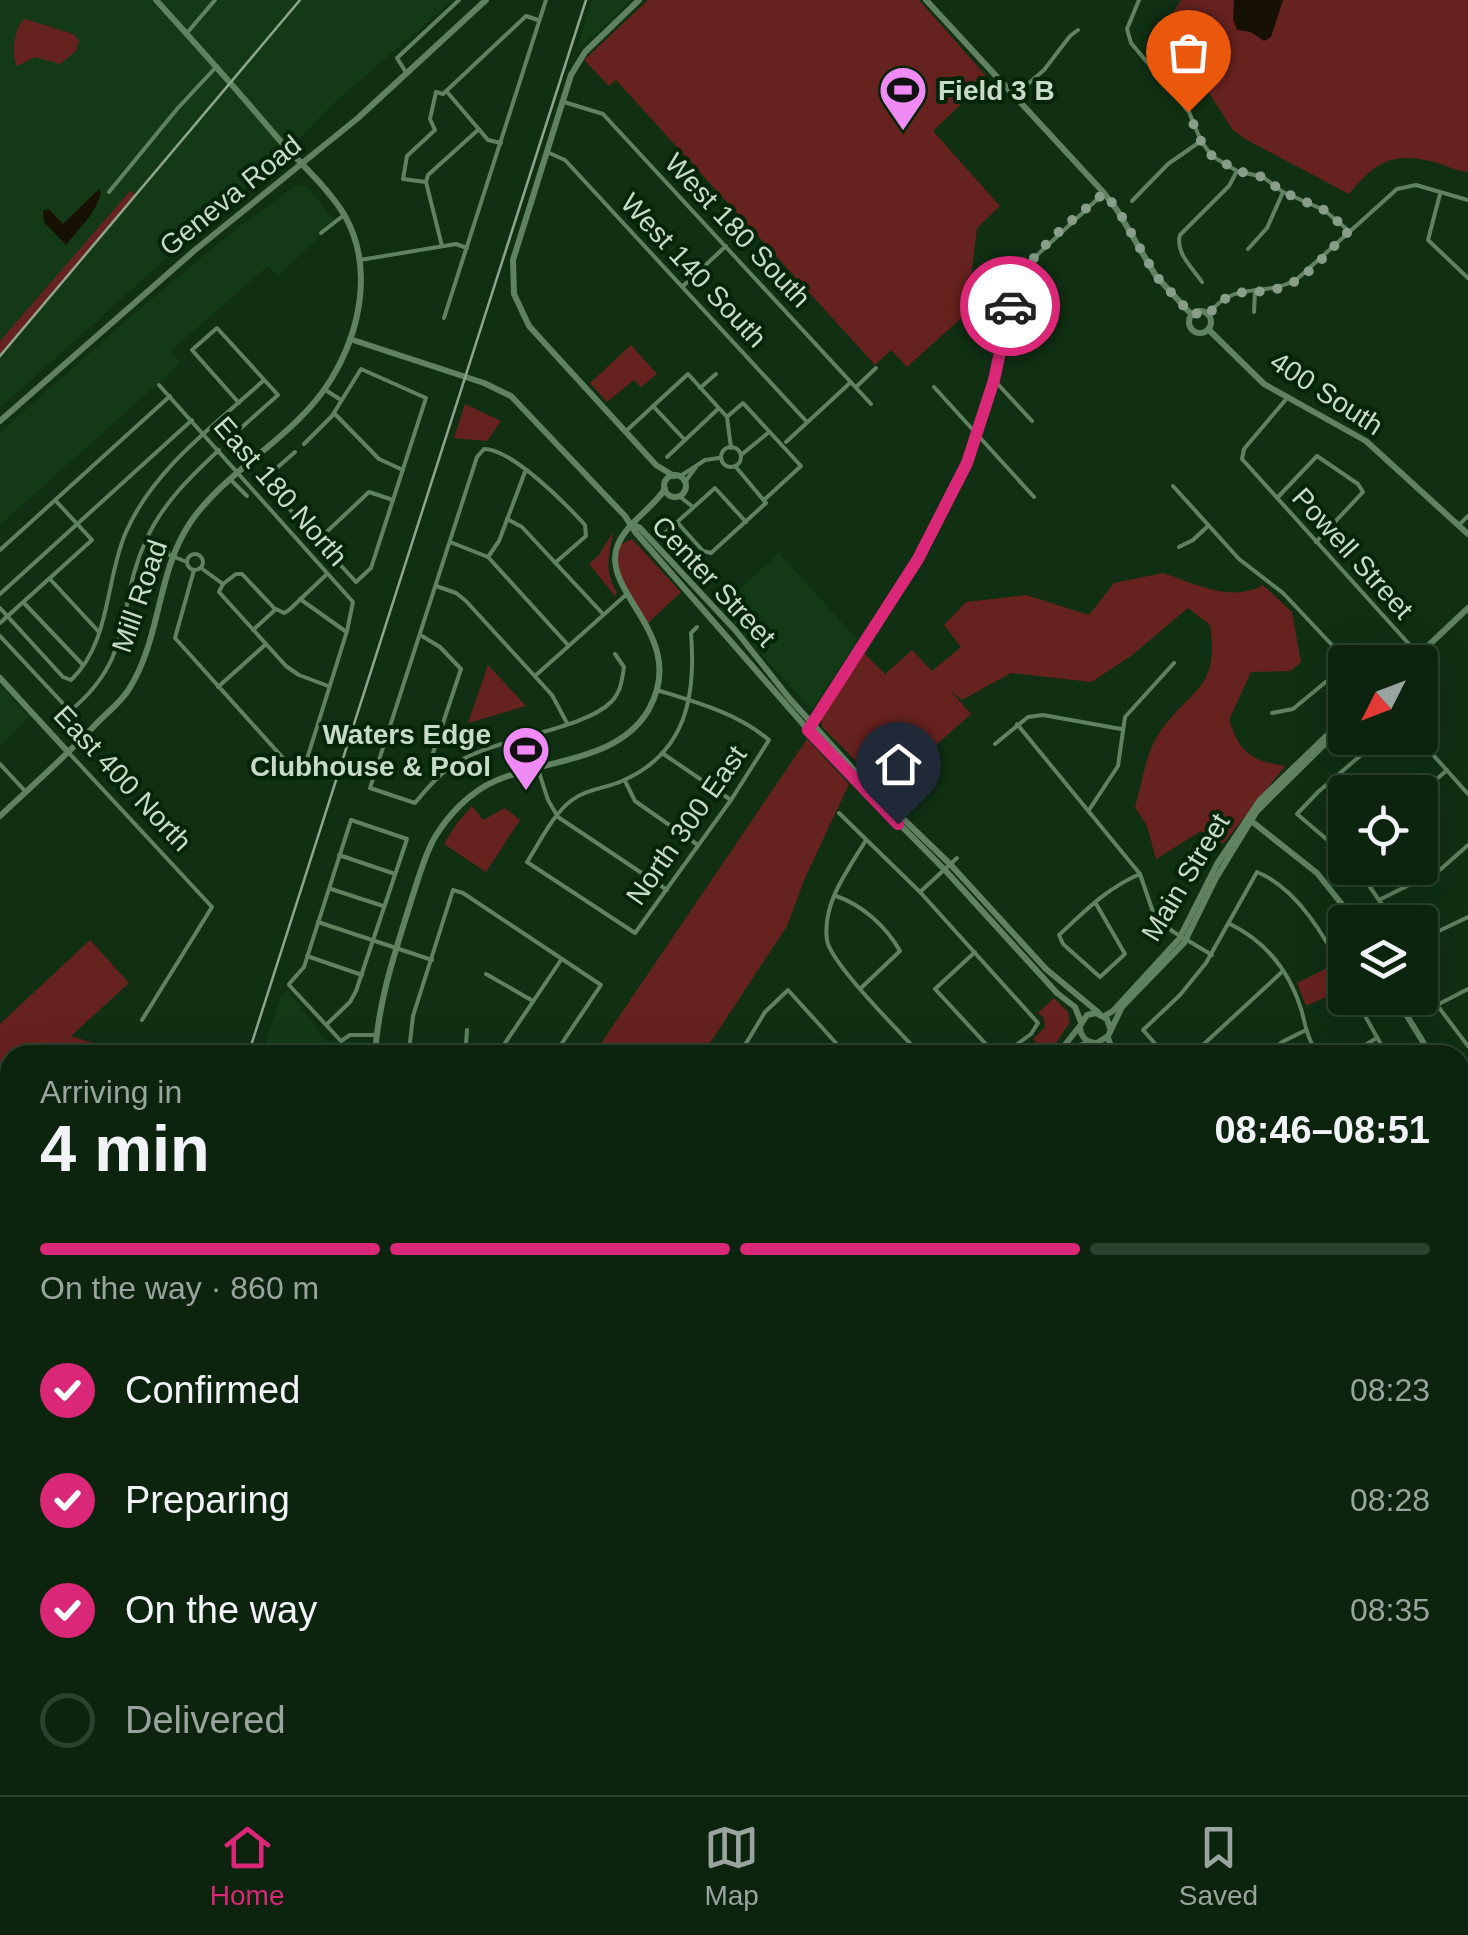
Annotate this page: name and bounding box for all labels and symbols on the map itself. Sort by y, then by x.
pin [1146,10,1231,113]
sports icon: Field 3 B [877,64,929,132]
place label: Field 3 B [938,75,1055,106]
street label: Geneva Road [153,129,307,262]
street label: West 180 South [659,147,817,314]
street label: West 140 South [615,187,773,354]
courier [960,256,1060,356]
street label: 400 South [1265,346,1389,441]
street label: East 180 North [208,411,354,572]
street label: Powell Street [1286,482,1419,625]
street label: Center Street [646,510,782,653]
street label: Mill Road [106,536,173,656]
north arrow [1328,645,1438,755]
street label: East 400 North [48,699,198,857]
place label: Waters Edge Clubhouse & Pool [250,719,491,782]
pin [856,722,941,825]
sports icon: Waters Edge Clubhouse & Pool [500,724,552,792]
street label: North 300 East [620,740,753,911]
street label: Main Street [1135,808,1236,947]

